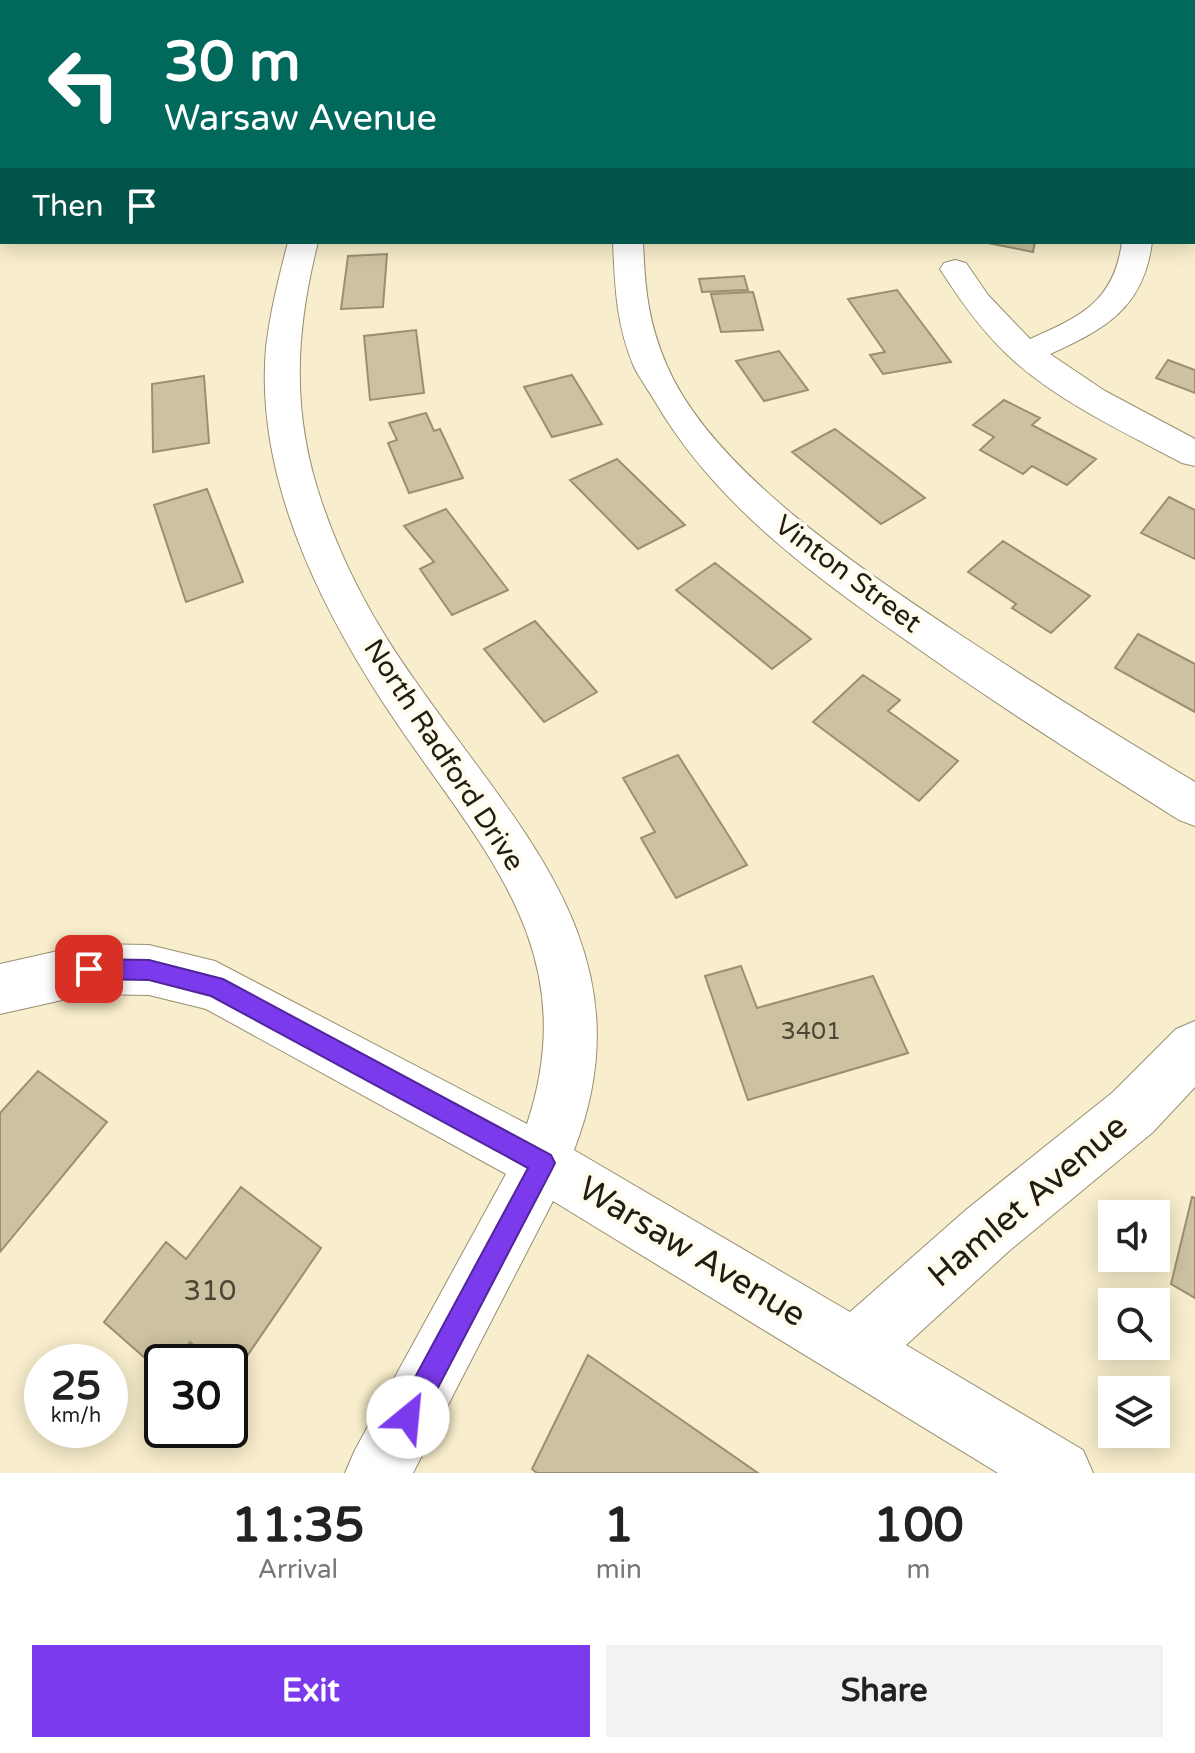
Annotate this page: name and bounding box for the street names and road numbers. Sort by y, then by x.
street label: Vinton Street [768,508,928,640]
street label: North Radford Drive [356,633,532,877]
street label: Hamlet Avenue [920,1106,1136,1296]
street label: Warsaw Avenue [571,1168,813,1336]

